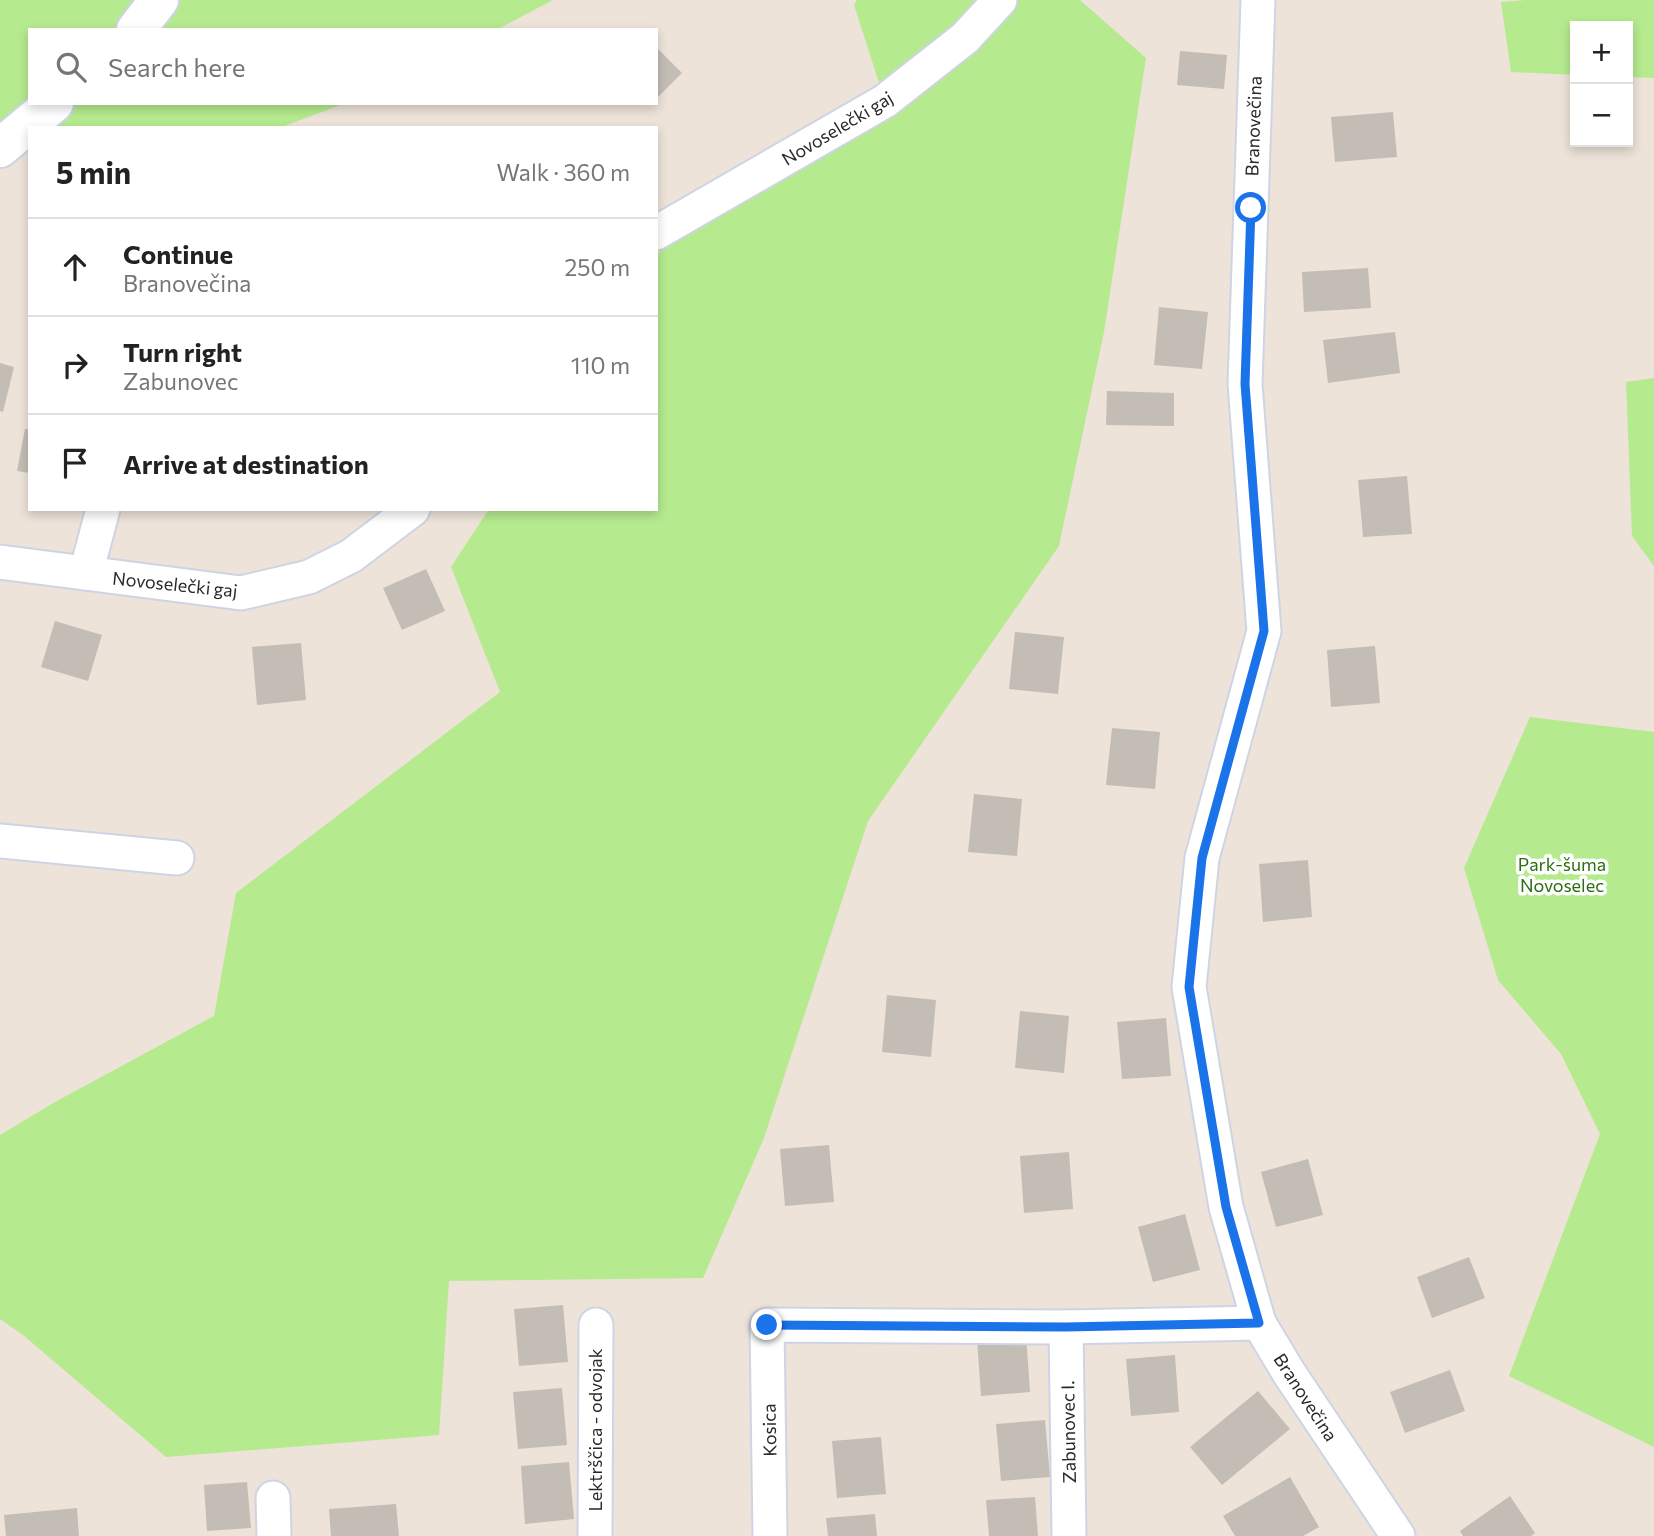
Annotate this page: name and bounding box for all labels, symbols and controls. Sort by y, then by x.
map controls [1570,21,1633,147]
button: + [1570,21,1633,84]
search box [28,28,658,105]
icon: search [52,48,90,86]
text: Search here [108,51,246,82]
street label: Branovečina [1240,75,1266,177]
button: − [1570,84,1633,147]
street label: Novoselečki gaj [777,86,897,170]
text: 5 min [56,153,131,190]
text: Walk · 360 m [497,158,630,186]
route start [1235,192,1266,223]
text: Continue [123,238,233,269]
icon: ahead [56,248,94,286]
text: 250 m [565,253,630,281]
text: Branovečina [123,269,251,297]
text: Turn right [123,336,242,367]
icon: right [56,346,94,384]
text: 110 m [571,351,630,379]
text: Zabunovec [123,367,238,395]
icon: arrive [56,444,94,482]
text: Arrive at destination [123,448,369,479]
street label: Novoselečki gaj [111,566,239,602]
park label: Park-šuma Novoselec [1518,853,1606,896]
route end [751,1309,782,1340]
street label: Lektrščica - odvojak [584,1348,606,1511]
street label: Branovečina [1269,1349,1343,1445]
street label: Zabunovec I. [1056,1380,1080,1484]
street label: Kosica [758,1403,780,1457]

